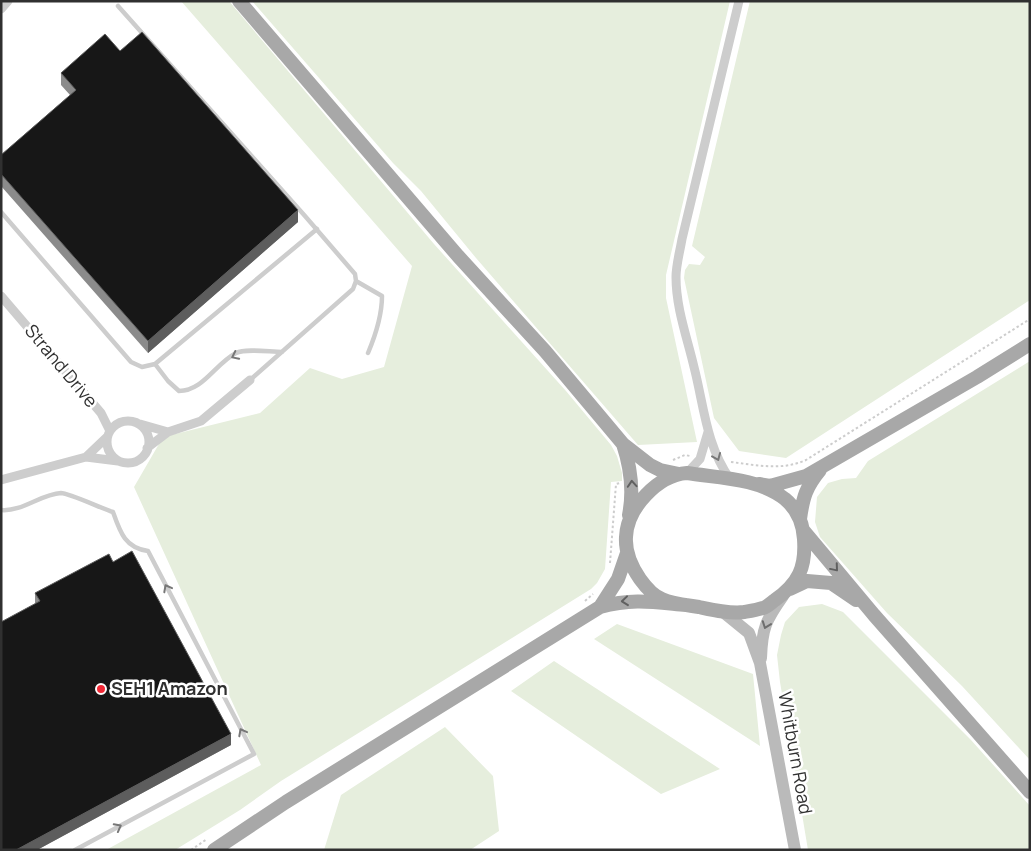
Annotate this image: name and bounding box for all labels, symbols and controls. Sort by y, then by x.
street label: Strand Drive [20,319,104,412]
one-way arrow [231,349,240,359]
one-way arrow [711,452,721,461]
one-way arrow [626,480,637,488]
one-way arrow [829,562,838,571]
one-way arrow [163,584,173,593]
one-way arrow [621,595,629,606]
one-way arrow [762,620,772,629]
place label: SEH1 Amazon [111,676,228,700]
marker: SEH1 Amazon [95,683,107,695]
street label: Whitburn Road [773,690,819,816]
one-way arrow [238,728,248,737]
one-way arrow [112,823,121,833]

